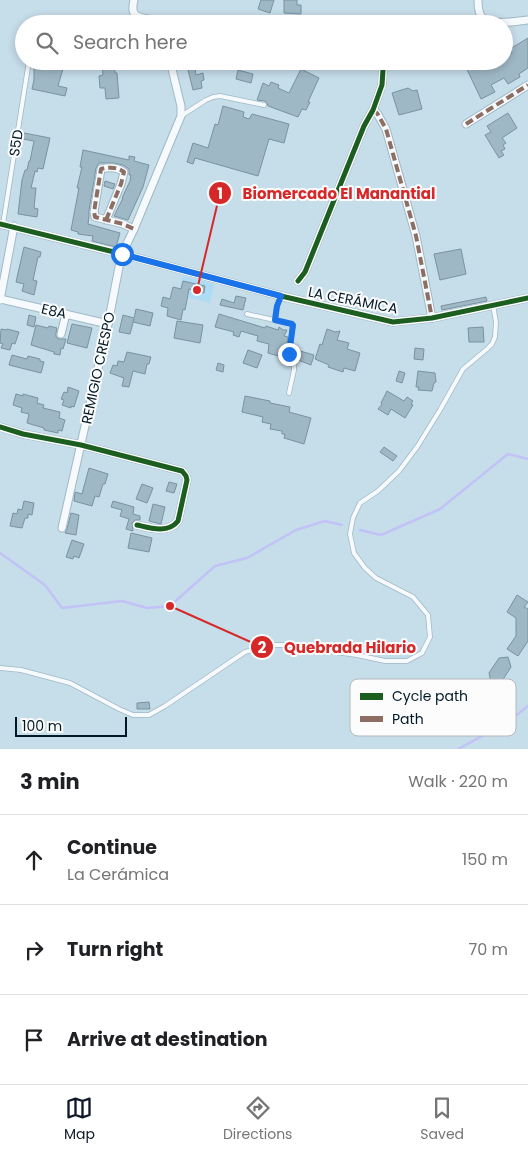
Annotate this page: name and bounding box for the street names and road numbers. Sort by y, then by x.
street label: S5D [4,128,28,158]
street label: LA CERÁMICA [306,282,400,318]
street label: E8A [39,298,69,324]
street label: REMIGIO CRESPO [76,310,120,426]

